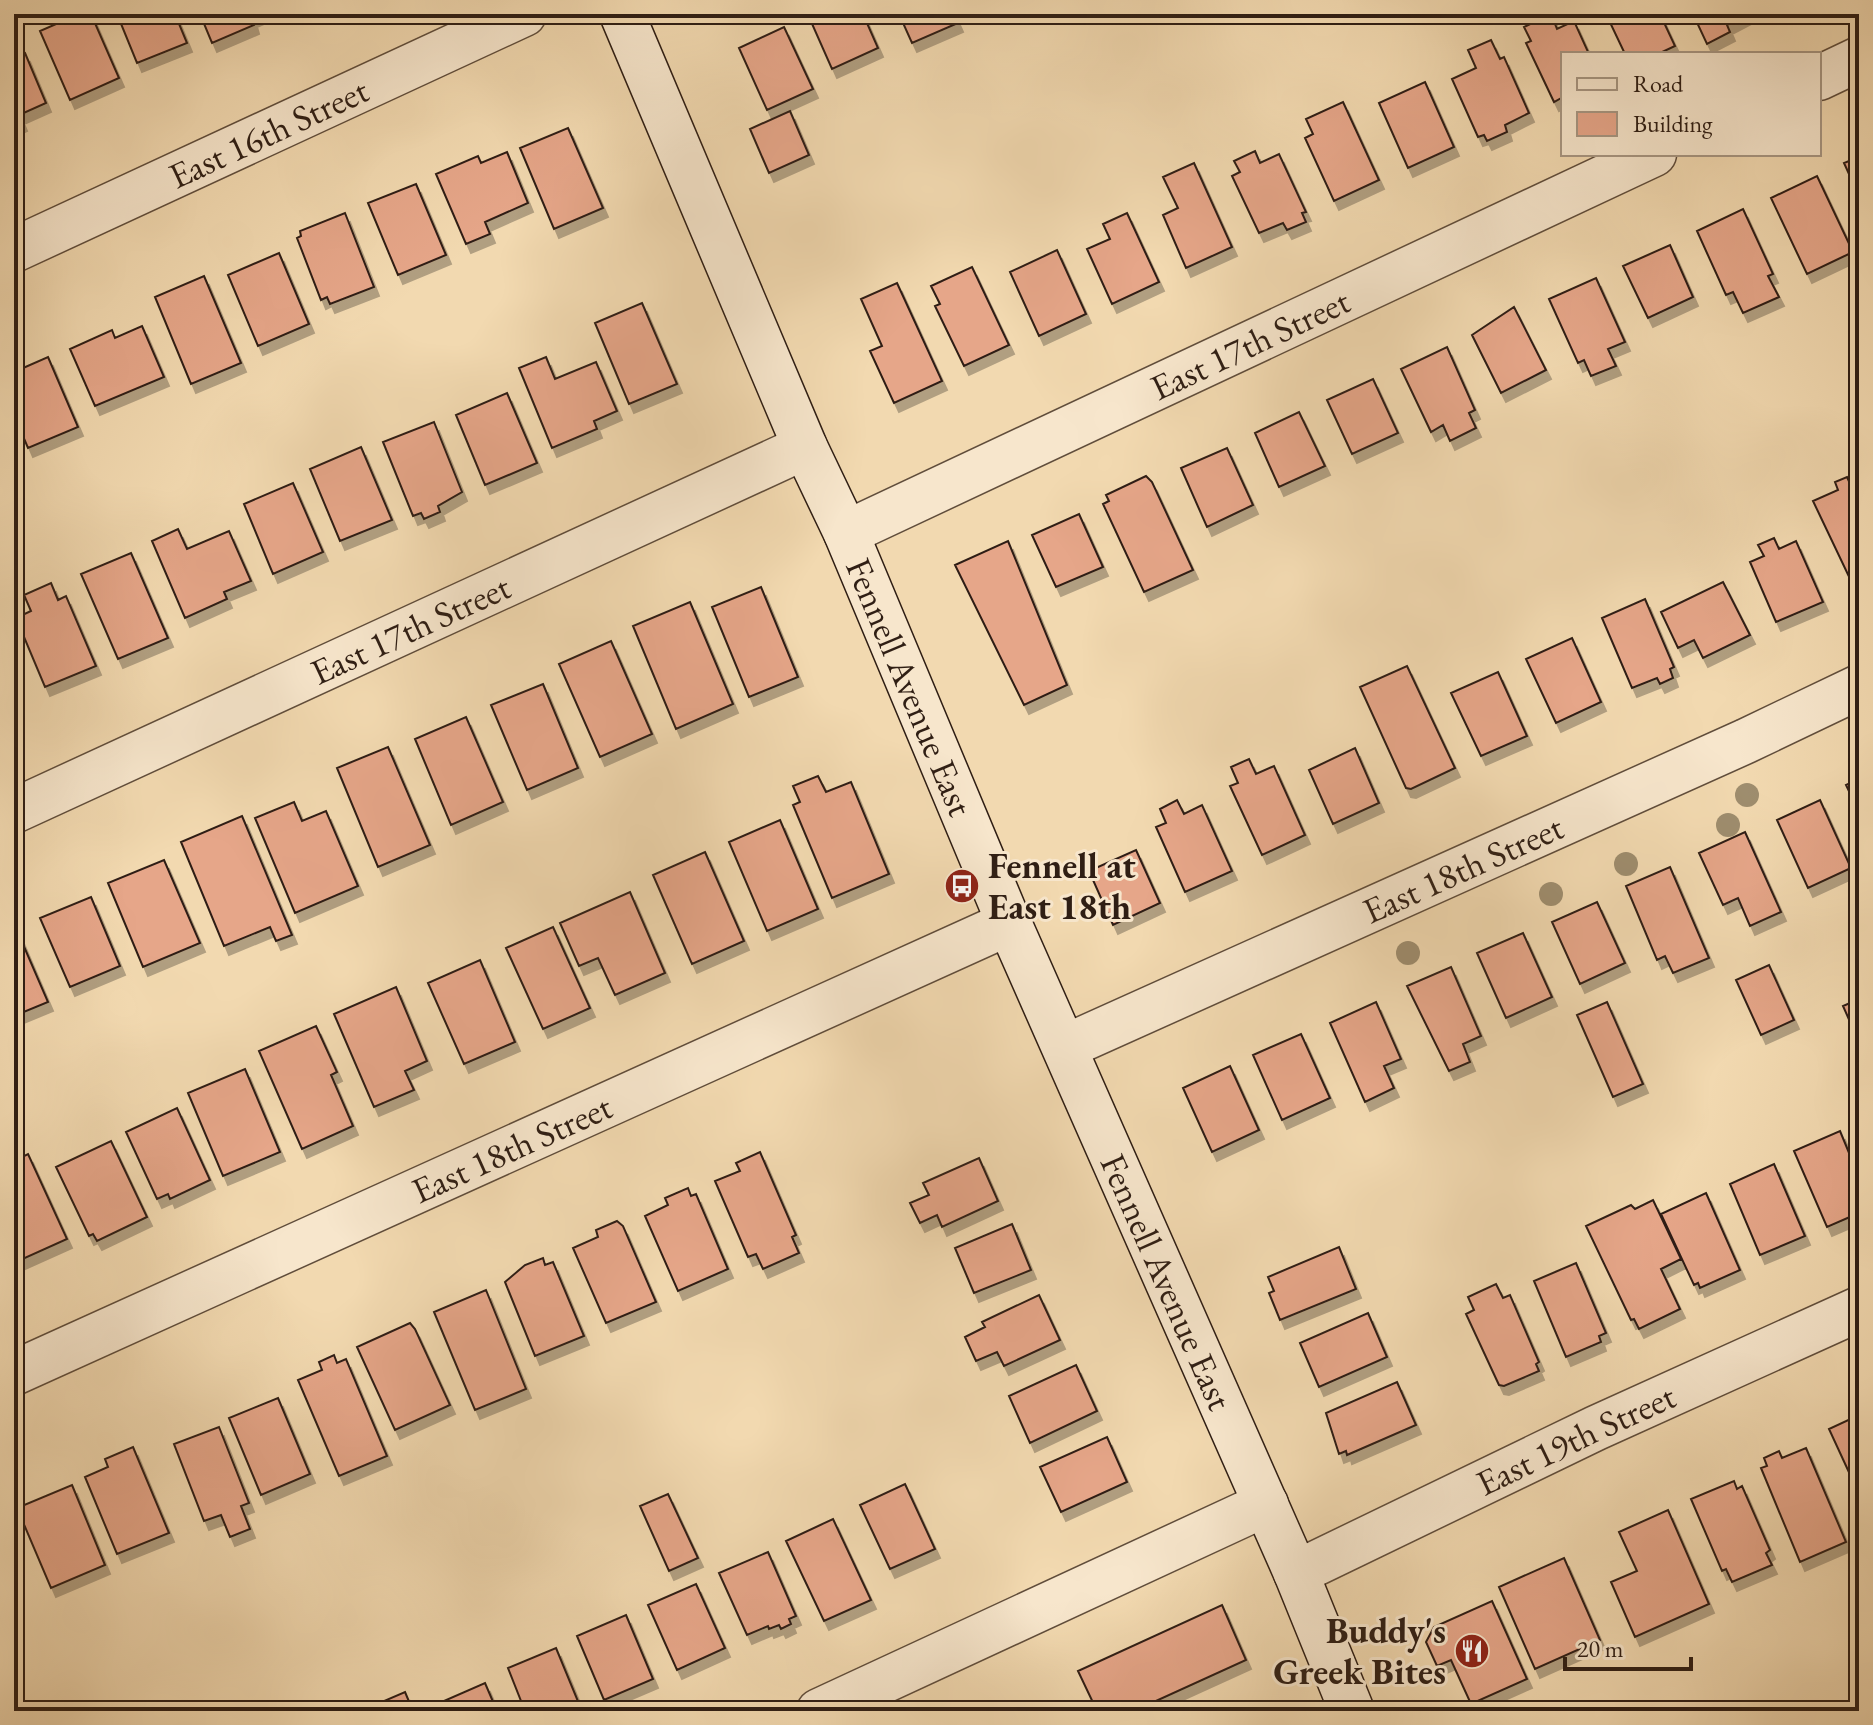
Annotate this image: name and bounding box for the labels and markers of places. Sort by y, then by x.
place label: Fennell at East 18th [988,842,1136,930]
bus stop icon: Fennell at East 18th [943,867,981,905]
place label: Buddy's Greek Bites [1273,1607,1446,1695]
restaurant icon: Buddy's Greek Bites [1453,1632,1491,1670]

